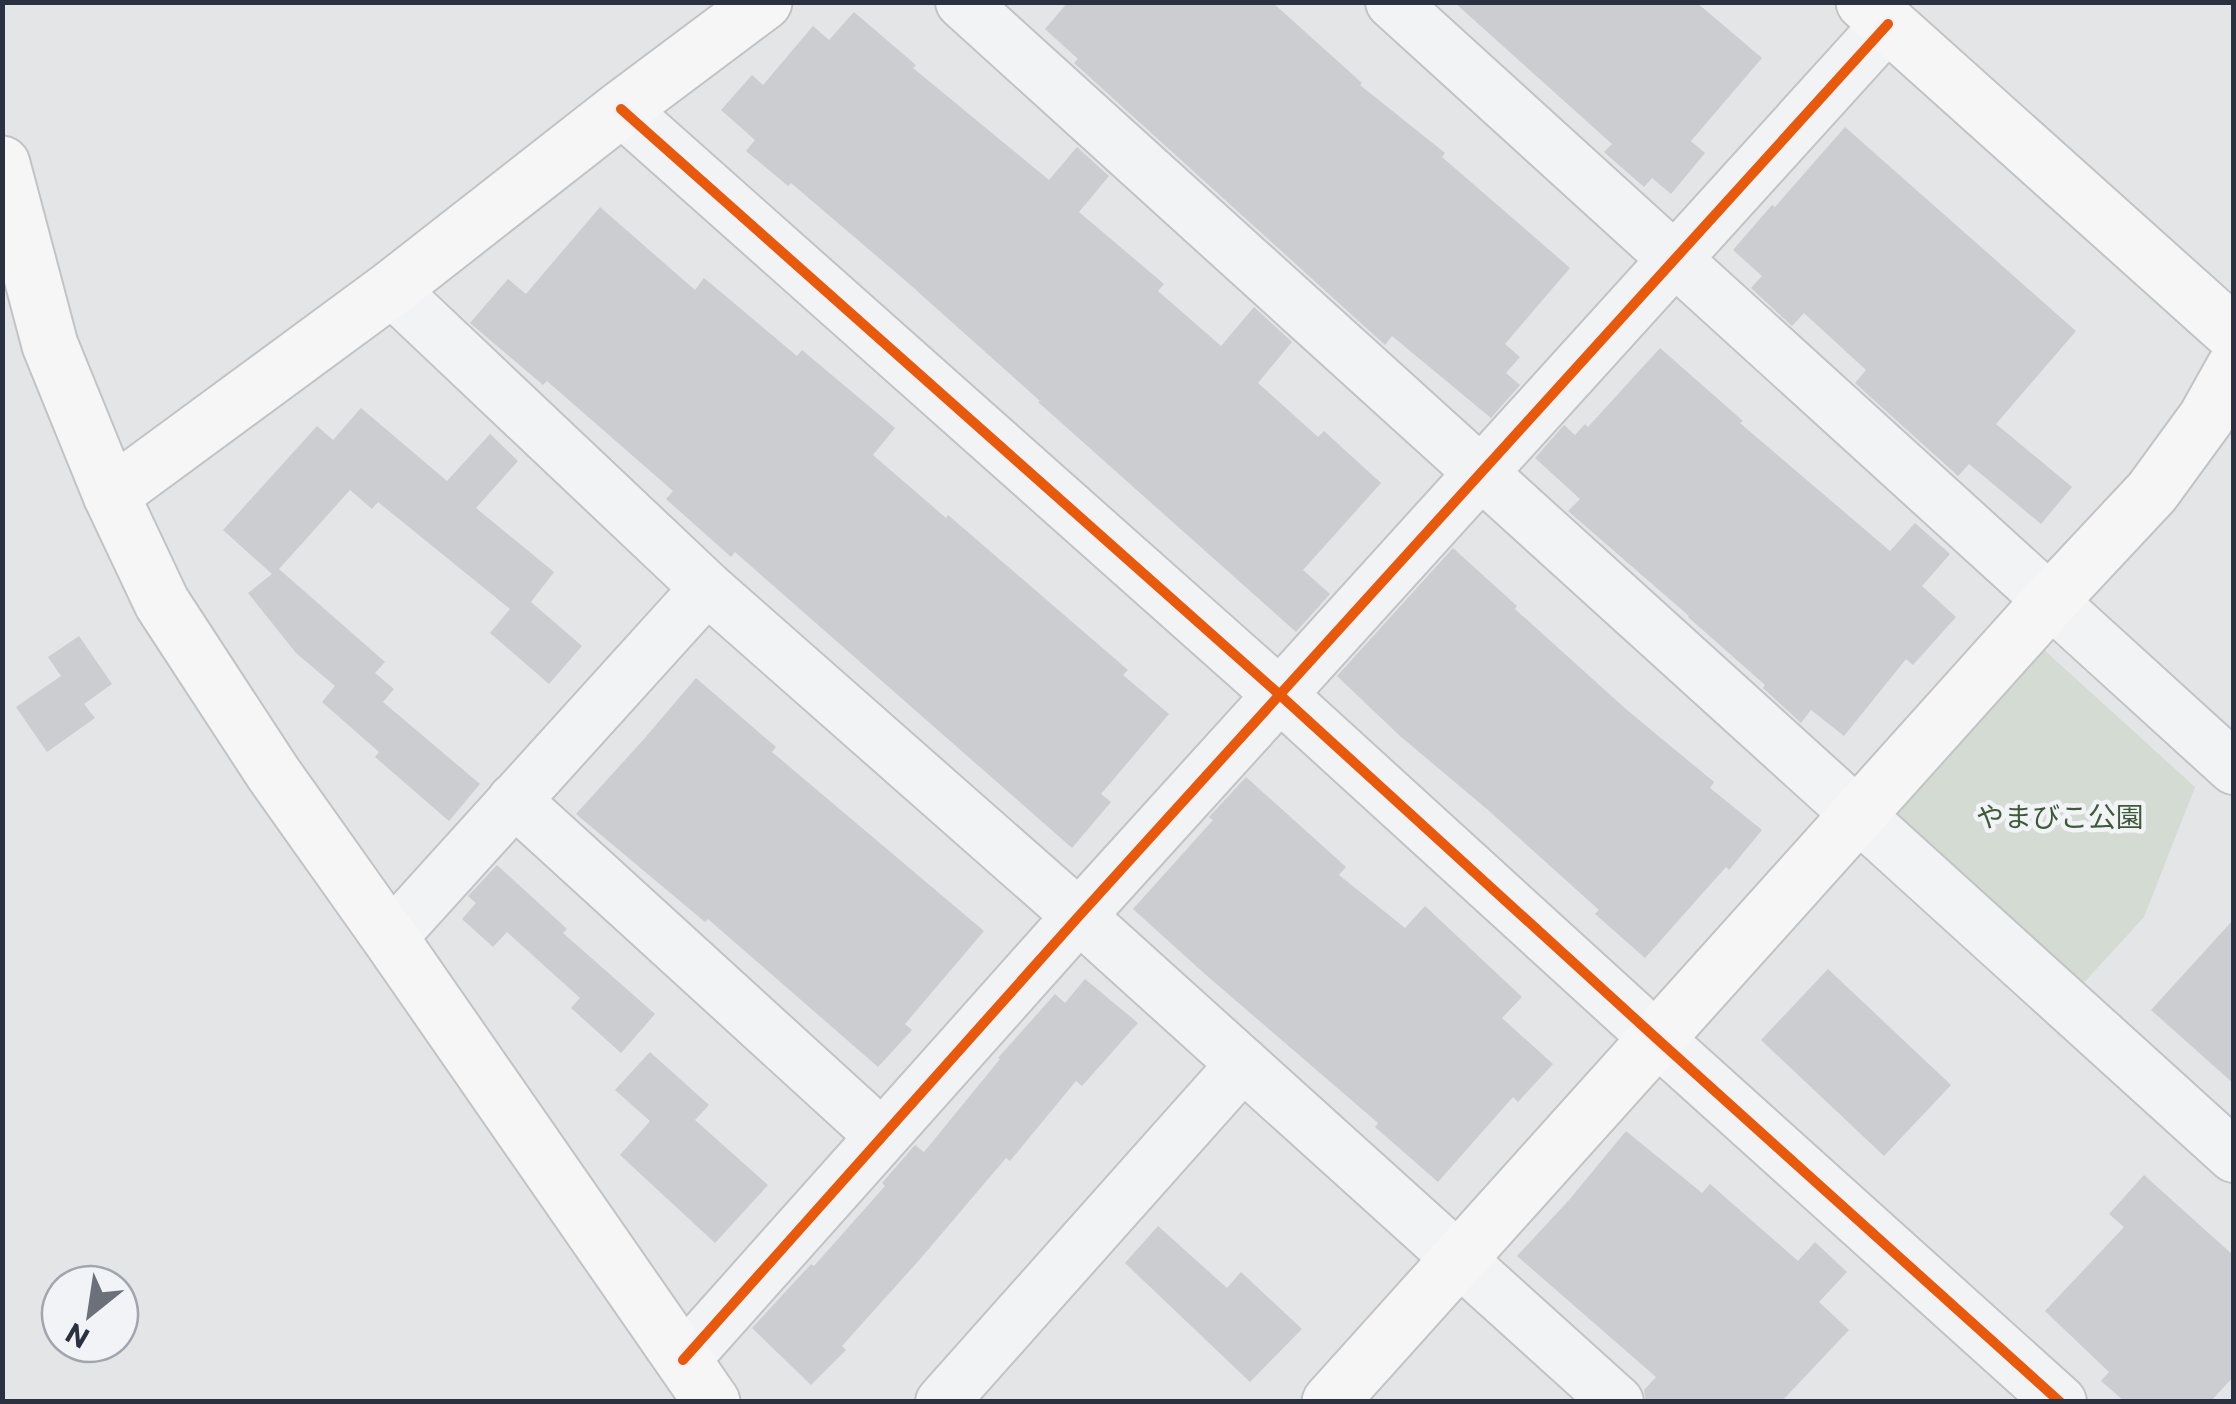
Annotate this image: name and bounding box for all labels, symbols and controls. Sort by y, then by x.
park label: やまびこ公園 [1976,799,2144,833]
north arrow [40,1264,140,1364]
text: N [59,1317,95,1356]

